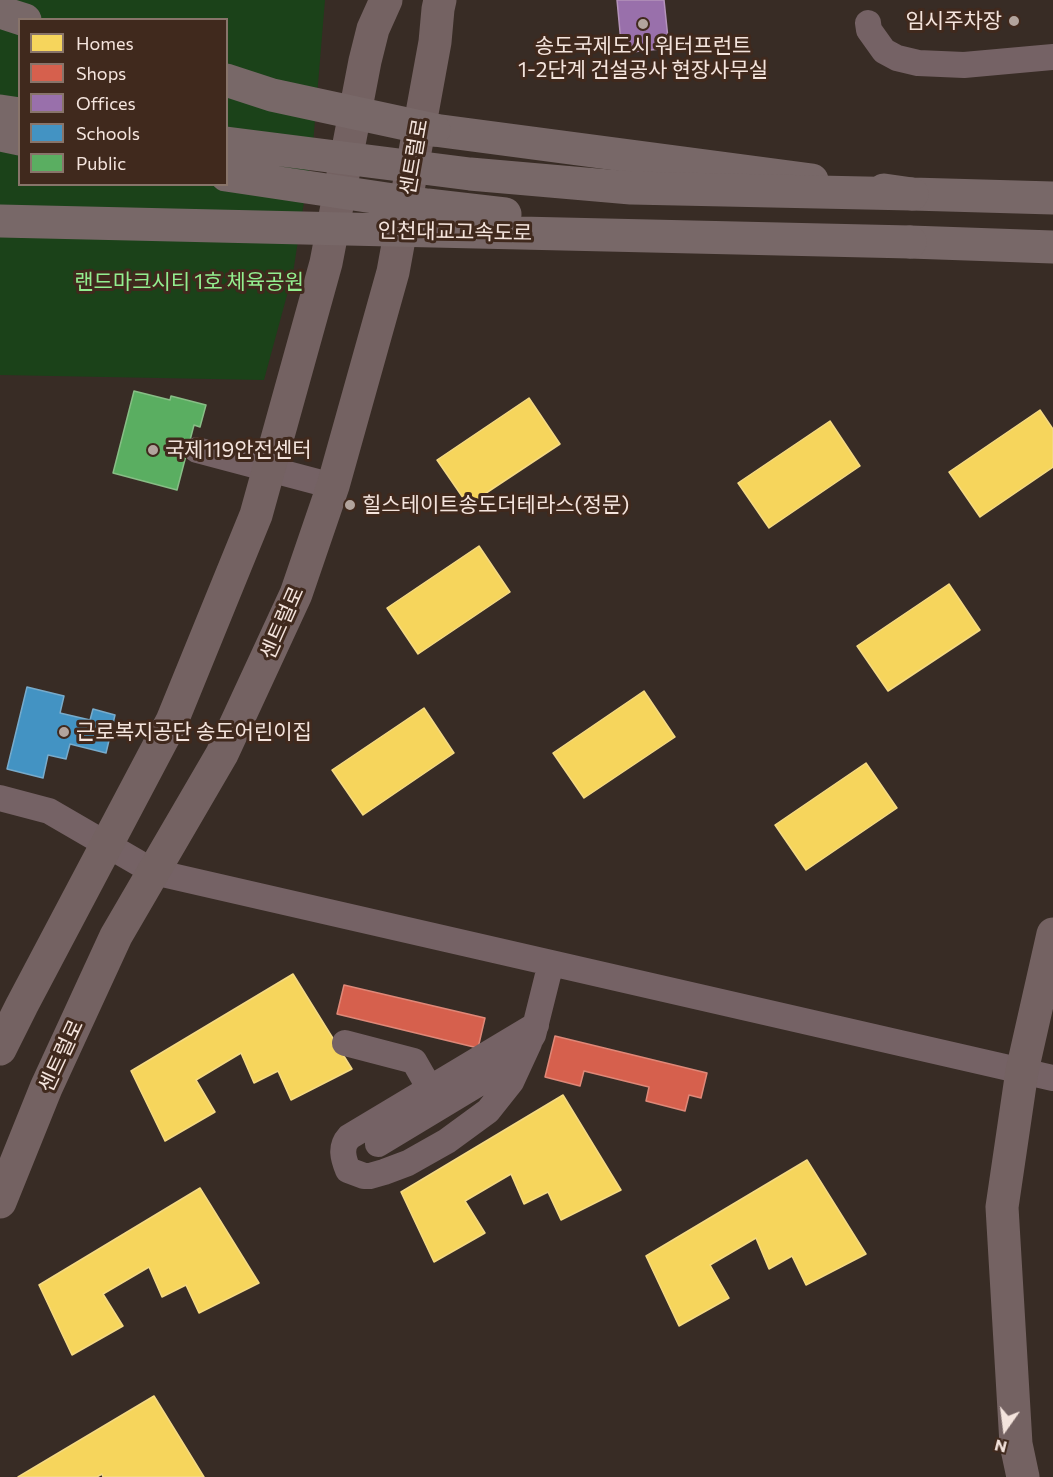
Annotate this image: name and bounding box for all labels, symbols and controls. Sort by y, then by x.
place label: 임시주차장 [905,8,1002,34]
marker: 임시주차장 [1007,14,1021,28]
marker: 송도국제도시 워터프런트 1-2단계 건설공사 현장사무실 [636,17,650,31]
legend [18,18,228,186]
text: Homes [76,32,134,54]
place label: 송도국제도시 워터프런트 1-2단계 건설공사 현장사무실 [518,33,768,83]
text: Shops [76,62,126,84]
text: Offices [76,92,136,114]
street label: 센트럴로 [395,117,433,197]
text: Schools [76,122,140,144]
text: Public [76,152,126,174]
street label: 인천대교고속도로 [378,218,532,246]
park label: 랜드마크시티 1호 체육공원 [74,269,304,295]
place label: 국제119안전센터 [165,437,312,463]
marker: 국제119안전센터 [146,443,160,457]
place label: 힐스테이트송도더테라스(정문) [362,492,629,518]
marker: 힐스테이트송도더테라스(정문) [343,498,357,512]
street label: 센트럴로 [255,583,309,663]
place label: 근로복지공단 송도어린이집 [76,719,312,745]
marker: 근로복지공단 송도어린이집 [57,725,71,739]
street label: 센트럴로 [33,1016,89,1096]
north arrow [975,1399,1035,1459]
text: N [992,1436,1009,1458]

